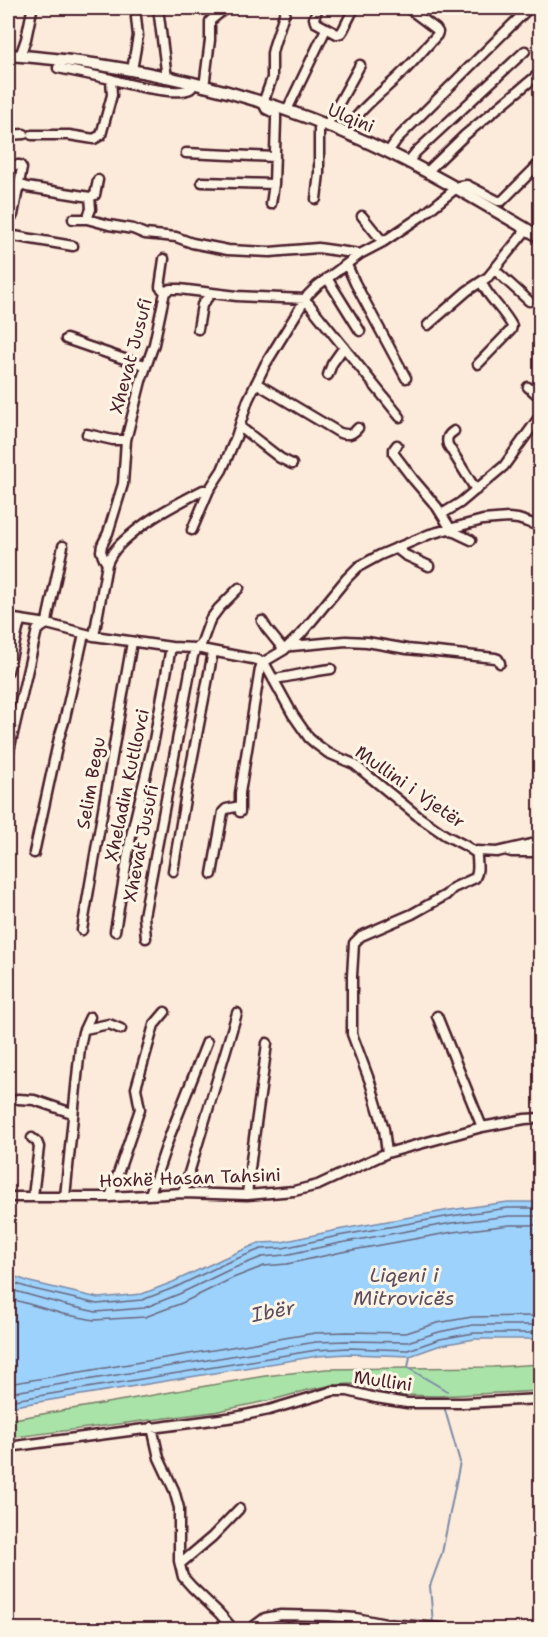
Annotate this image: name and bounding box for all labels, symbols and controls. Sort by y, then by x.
street label: Ulqini [324,97,378,139]
street label: Xhevat Jusufi [104,296,158,416]
street label: Xheladin Kutllovci [99,707,155,863]
street label: Selim Begu [71,735,111,831]
street label: Mullini i Vjetër [350,740,470,834]
street label: Xhevat Jusufi [118,782,164,904]
street label: Hoxhë Hasan Tahsini [99,1163,281,1193]
water label: Liqeni i Mitrovicës [353,1262,455,1311]
water label: Ibër [248,1294,298,1328]
street label: Mullini [352,1365,414,1397]

